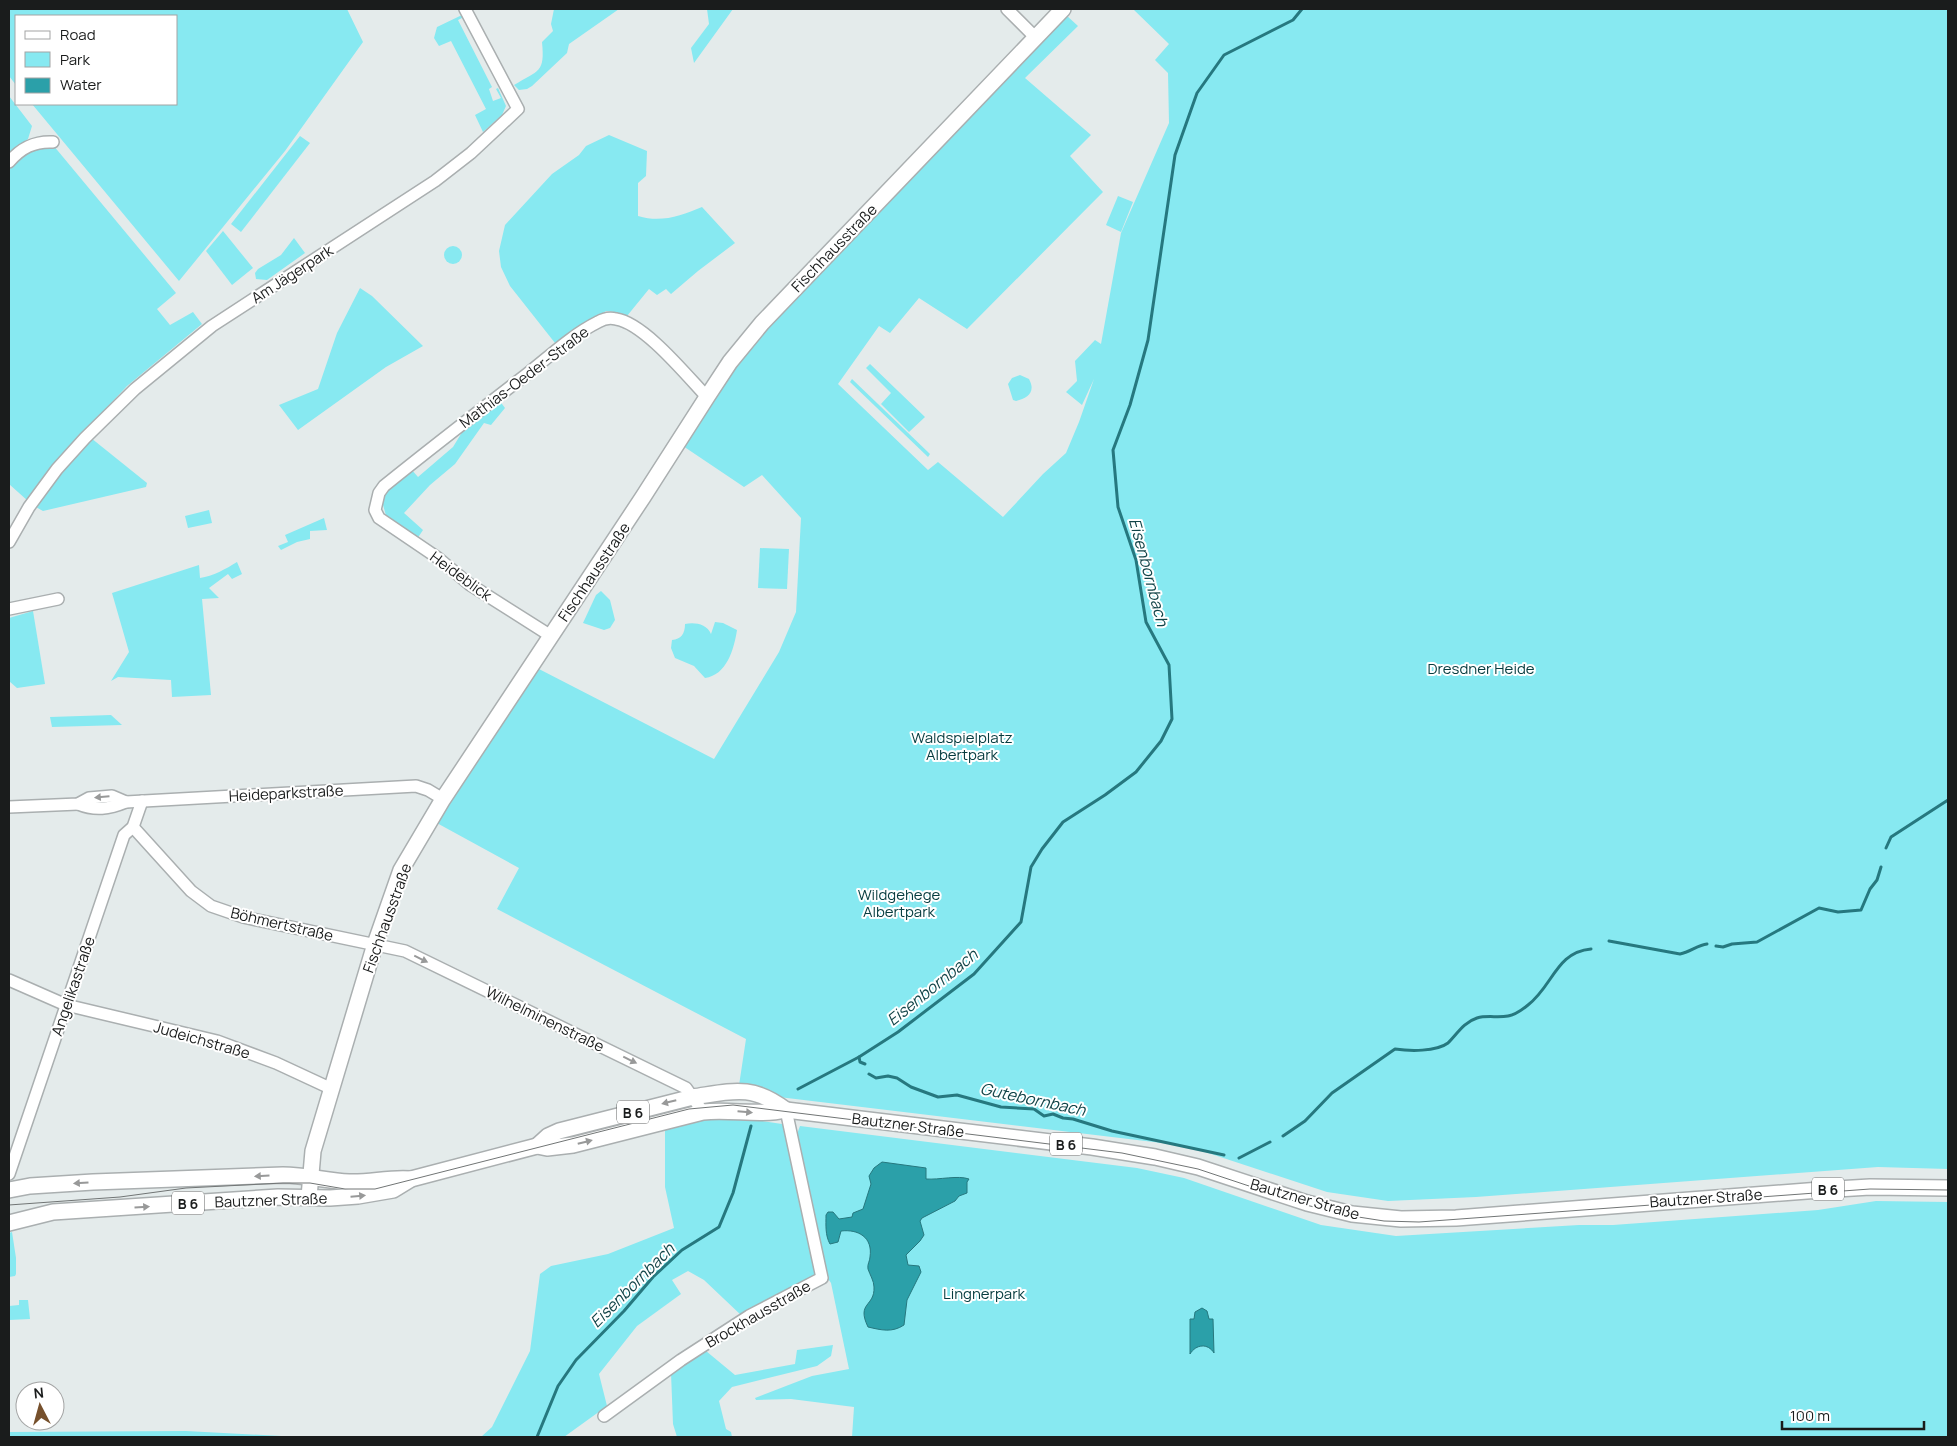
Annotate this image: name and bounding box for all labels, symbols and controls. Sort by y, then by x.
legend [15,15,178,105]
text: Road [60,24,96,45]
text: Park [60,49,90,70]
text: Water [60,74,102,95]
street label: Fischhausstraße [786,199,882,297]
street label: Am Jägerpark [247,239,337,308]
street label: Mathias-Oeder-Straße [455,321,593,433]
water label: Eisenbornbach [1124,516,1174,629]
street label: Fischhausstraße [553,518,635,626]
street label: Heideblick [426,546,497,606]
park label: Dresdner Heide [1427,658,1535,679]
park label: Waldspielplatz Albertpark [911,727,1013,765]
street label: Heideparkstraße [228,779,344,806]
one-way arrow [93,793,109,801]
street label: Fischhausstraße [357,860,417,976]
park label: Wildgehege Albertpark [858,884,941,922]
street label: Böhmertstraße [229,902,336,946]
street label: Angelikastraße [46,933,100,1039]
water label: Eisenbornbach [882,943,982,1030]
one-way arrow [414,955,428,963]
street label: Wilhelminenstraße [482,981,608,1057]
street label: Judeichstraße [151,1016,253,1064]
one-way arrow [623,1056,637,1064]
water label: Gutebornbach [978,1077,1088,1121]
one-way arrow [662,1099,677,1107]
road number: B 6 [617,1100,649,1124]
one-way arrow [737,1108,753,1116]
street label: Bautzner Straße [851,1108,966,1142]
road number: B 6 [1050,1132,1082,1156]
one-way arrow [577,1138,592,1146]
one-way arrow [253,1172,269,1180]
street label: Bautzner Straße [1248,1173,1362,1225]
road number: B 6 [1812,1178,1844,1200]
one-way arrow [73,1179,89,1187]
street label: Bautzner Straße [1649,1184,1763,1212]
street label: Bautzner Straße [214,1188,328,1212]
road number: B 6 [172,1192,204,1214]
one-way arrow [350,1192,366,1200]
one-way arrow [134,1202,150,1210]
water label: Eisenbornbach [585,1238,679,1332]
street label: Brockhausstraße [702,1275,815,1353]
park label: Lingnerpark [943,1283,1026,1304]
north arrow [15,1381,65,1431]
text: N [33,1383,45,1403]
scale bar [1782,1398,1924,1430]
text: 100 m [1790,1405,1830,1426]

